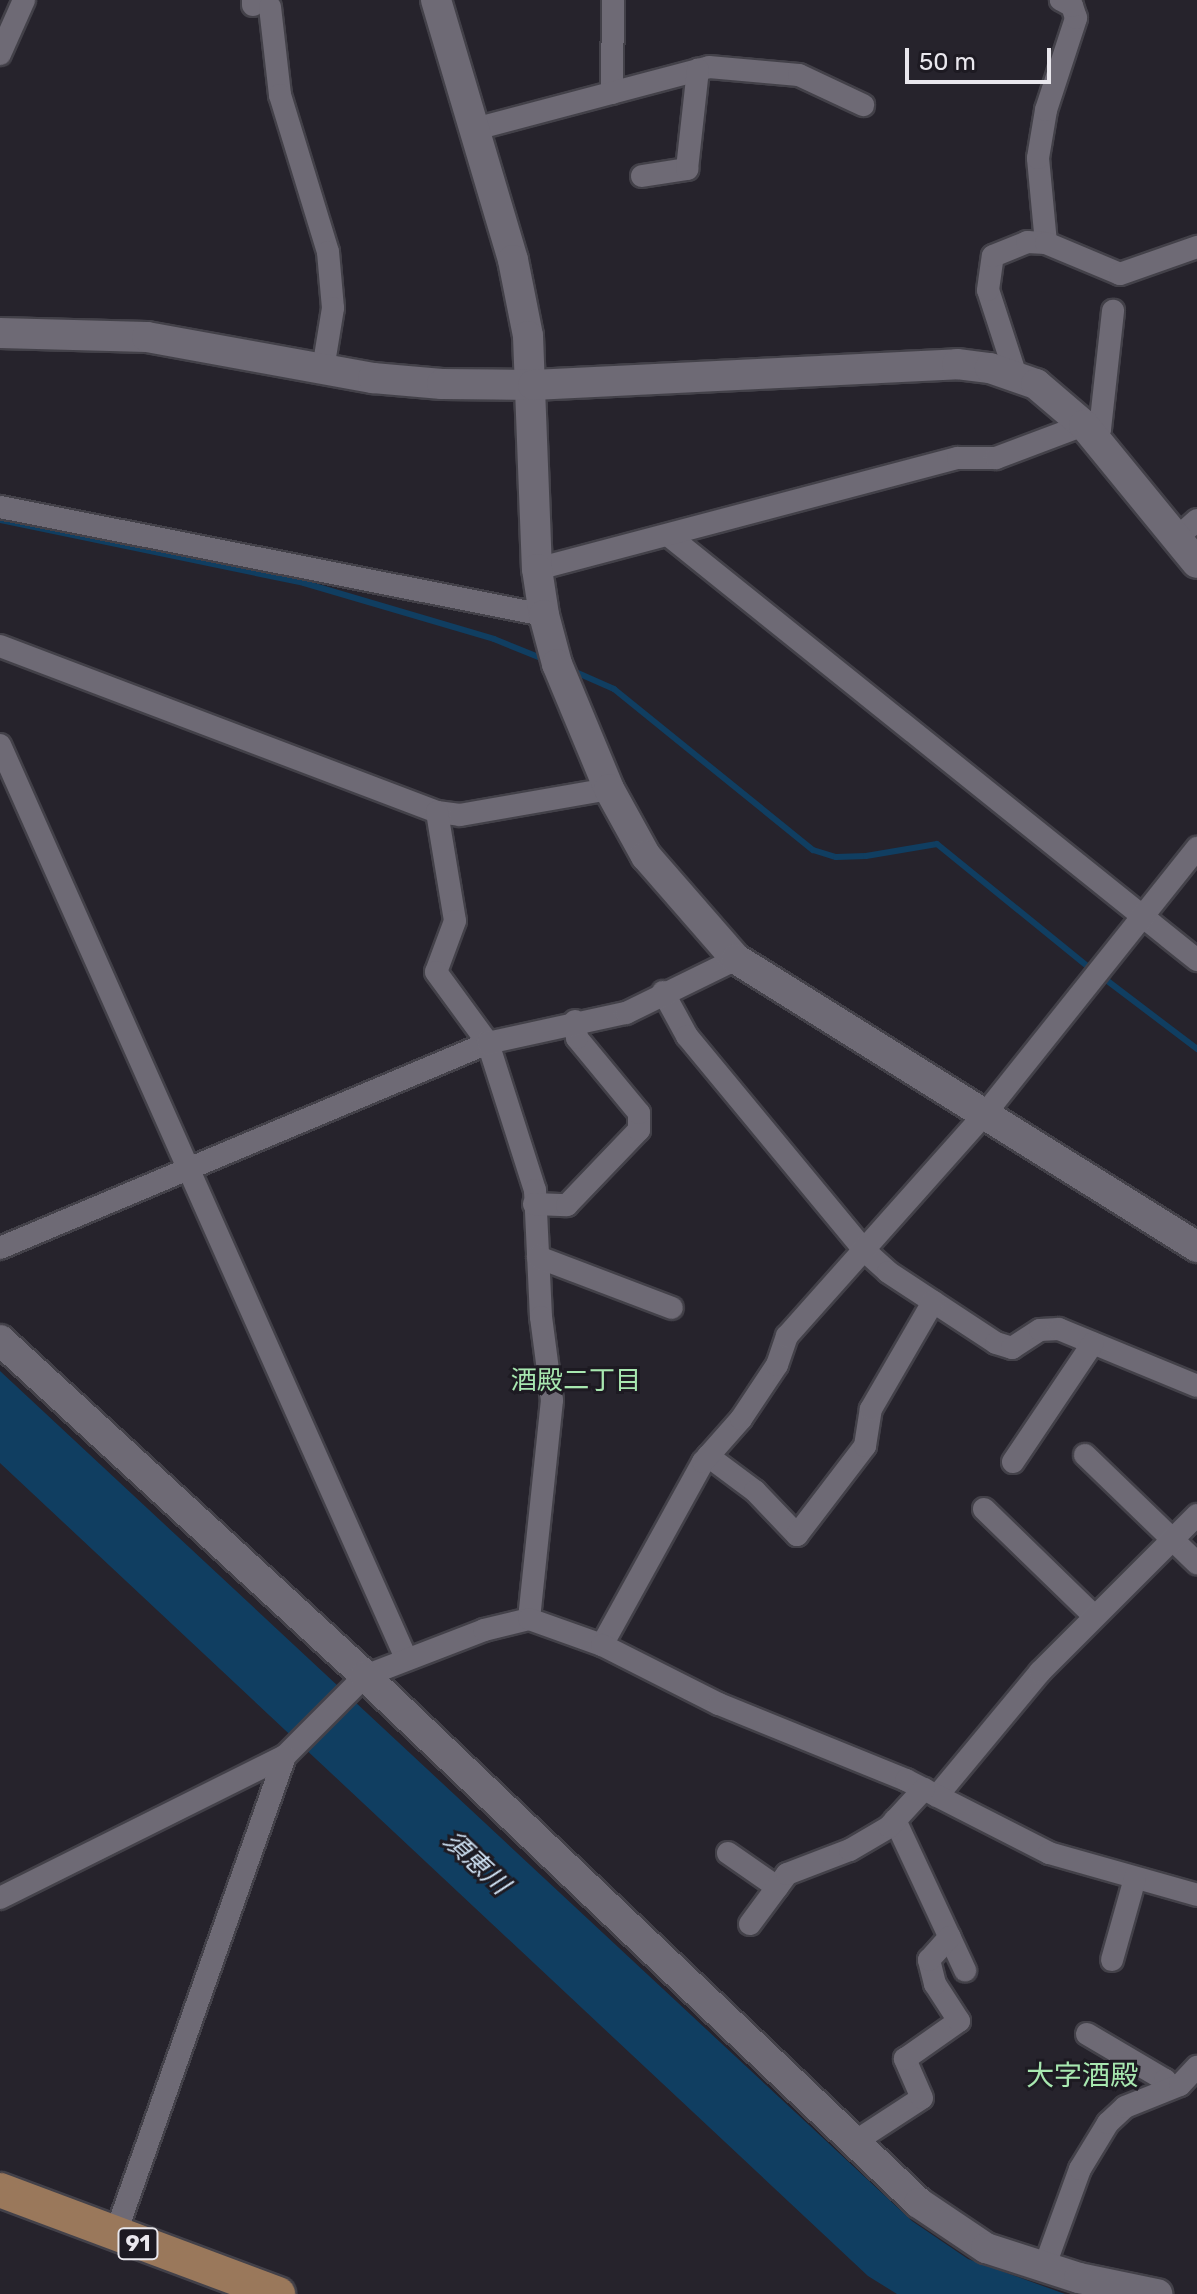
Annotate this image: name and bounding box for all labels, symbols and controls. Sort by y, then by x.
scale bar [909,32,1055,82]
text: 50 m [919,48,976,76]
district label: 酒殿二丁目 [511,1365,641,1397]
water label: 須恵川 [437,1825,515,1901]
district label: 大字酒殿 [1026,2059,1138,2093]
road number: 91 [116,2226,160,2262]

